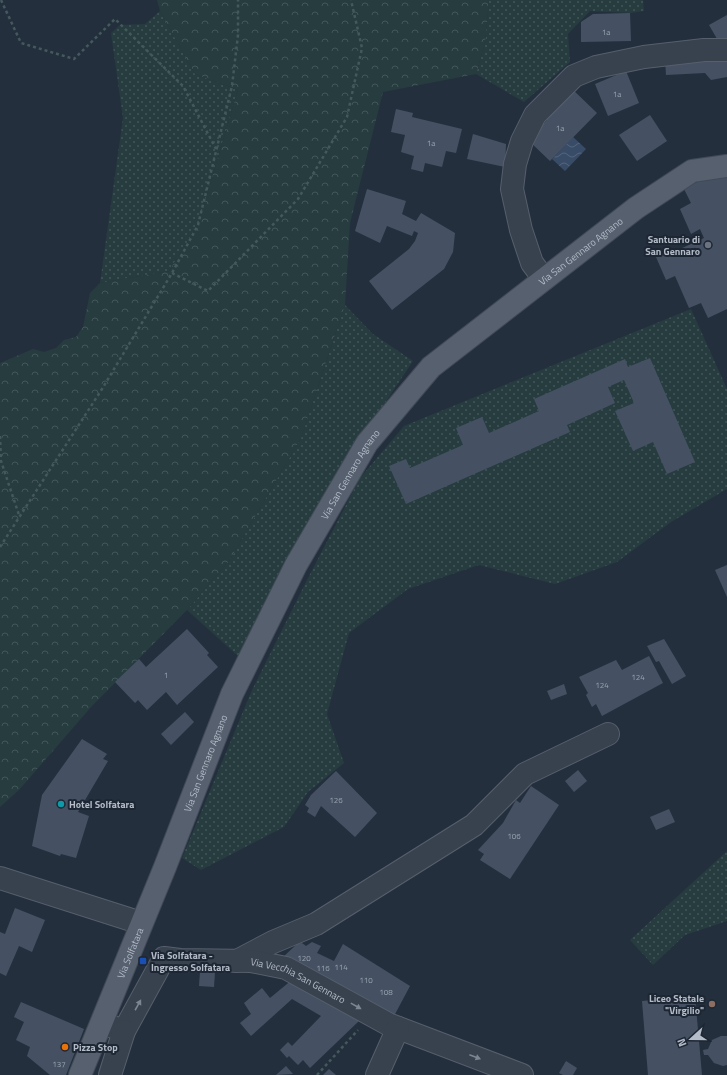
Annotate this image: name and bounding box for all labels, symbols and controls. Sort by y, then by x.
house number: 1a [602,26,610,38]
house number: 1a [613,88,621,100]
house number: 1a [556,122,564,134]
house number: 1a [427,137,435,149]
street label: Via San Gennaro Agnano [535,213,626,289]
place label: Santuario di San Gennaro [645,232,700,259]
marker: Santuario di San Gennaro [703,240,713,250]
street label: Via San Gennaro Agnano [317,426,383,522]
house number: 1 [164,669,168,681]
house number: 124 [631,671,645,683]
house number: 124 [595,679,609,691]
street label: Via San Gennaro Agnano [180,712,231,814]
house number: 126 [329,794,343,806]
place label: Hotel Solfatara [69,797,134,812]
marker: Hotel Solfatara [56,799,66,809]
house number: 106 [507,830,521,842]
street label: Via Solfatara [113,925,147,980]
place label: Via Solfatara - Ingresso Solfatara [151,948,230,975]
house number: 120 [297,952,311,964]
street label: Via Vecchia San Gennaro [249,954,348,1007]
marker: Via Solfatara - Ingresso Solfatara [138,956,148,966]
house number: 114 [334,961,348,973]
house number: 116 [316,962,330,974]
house number: 110 [359,974,373,986]
house number: 108 [379,986,393,998]
place label: Liceo Statale "Virgilio" [649,991,704,1018]
marker: Liceo Statale "Virgilio" [707,999,717,1009]
one-way arrow [135,1000,142,1011]
one-way arrow [350,1003,362,1010]
north arrow [671,1019,711,1059]
text: N [673,1036,690,1049]
place label: Pizza Stop [73,1040,118,1055]
marker: Pizza Stop [60,1042,70,1052]
one-way arrow [470,1055,482,1061]
house number: 137 [52,1058,66,1070]

